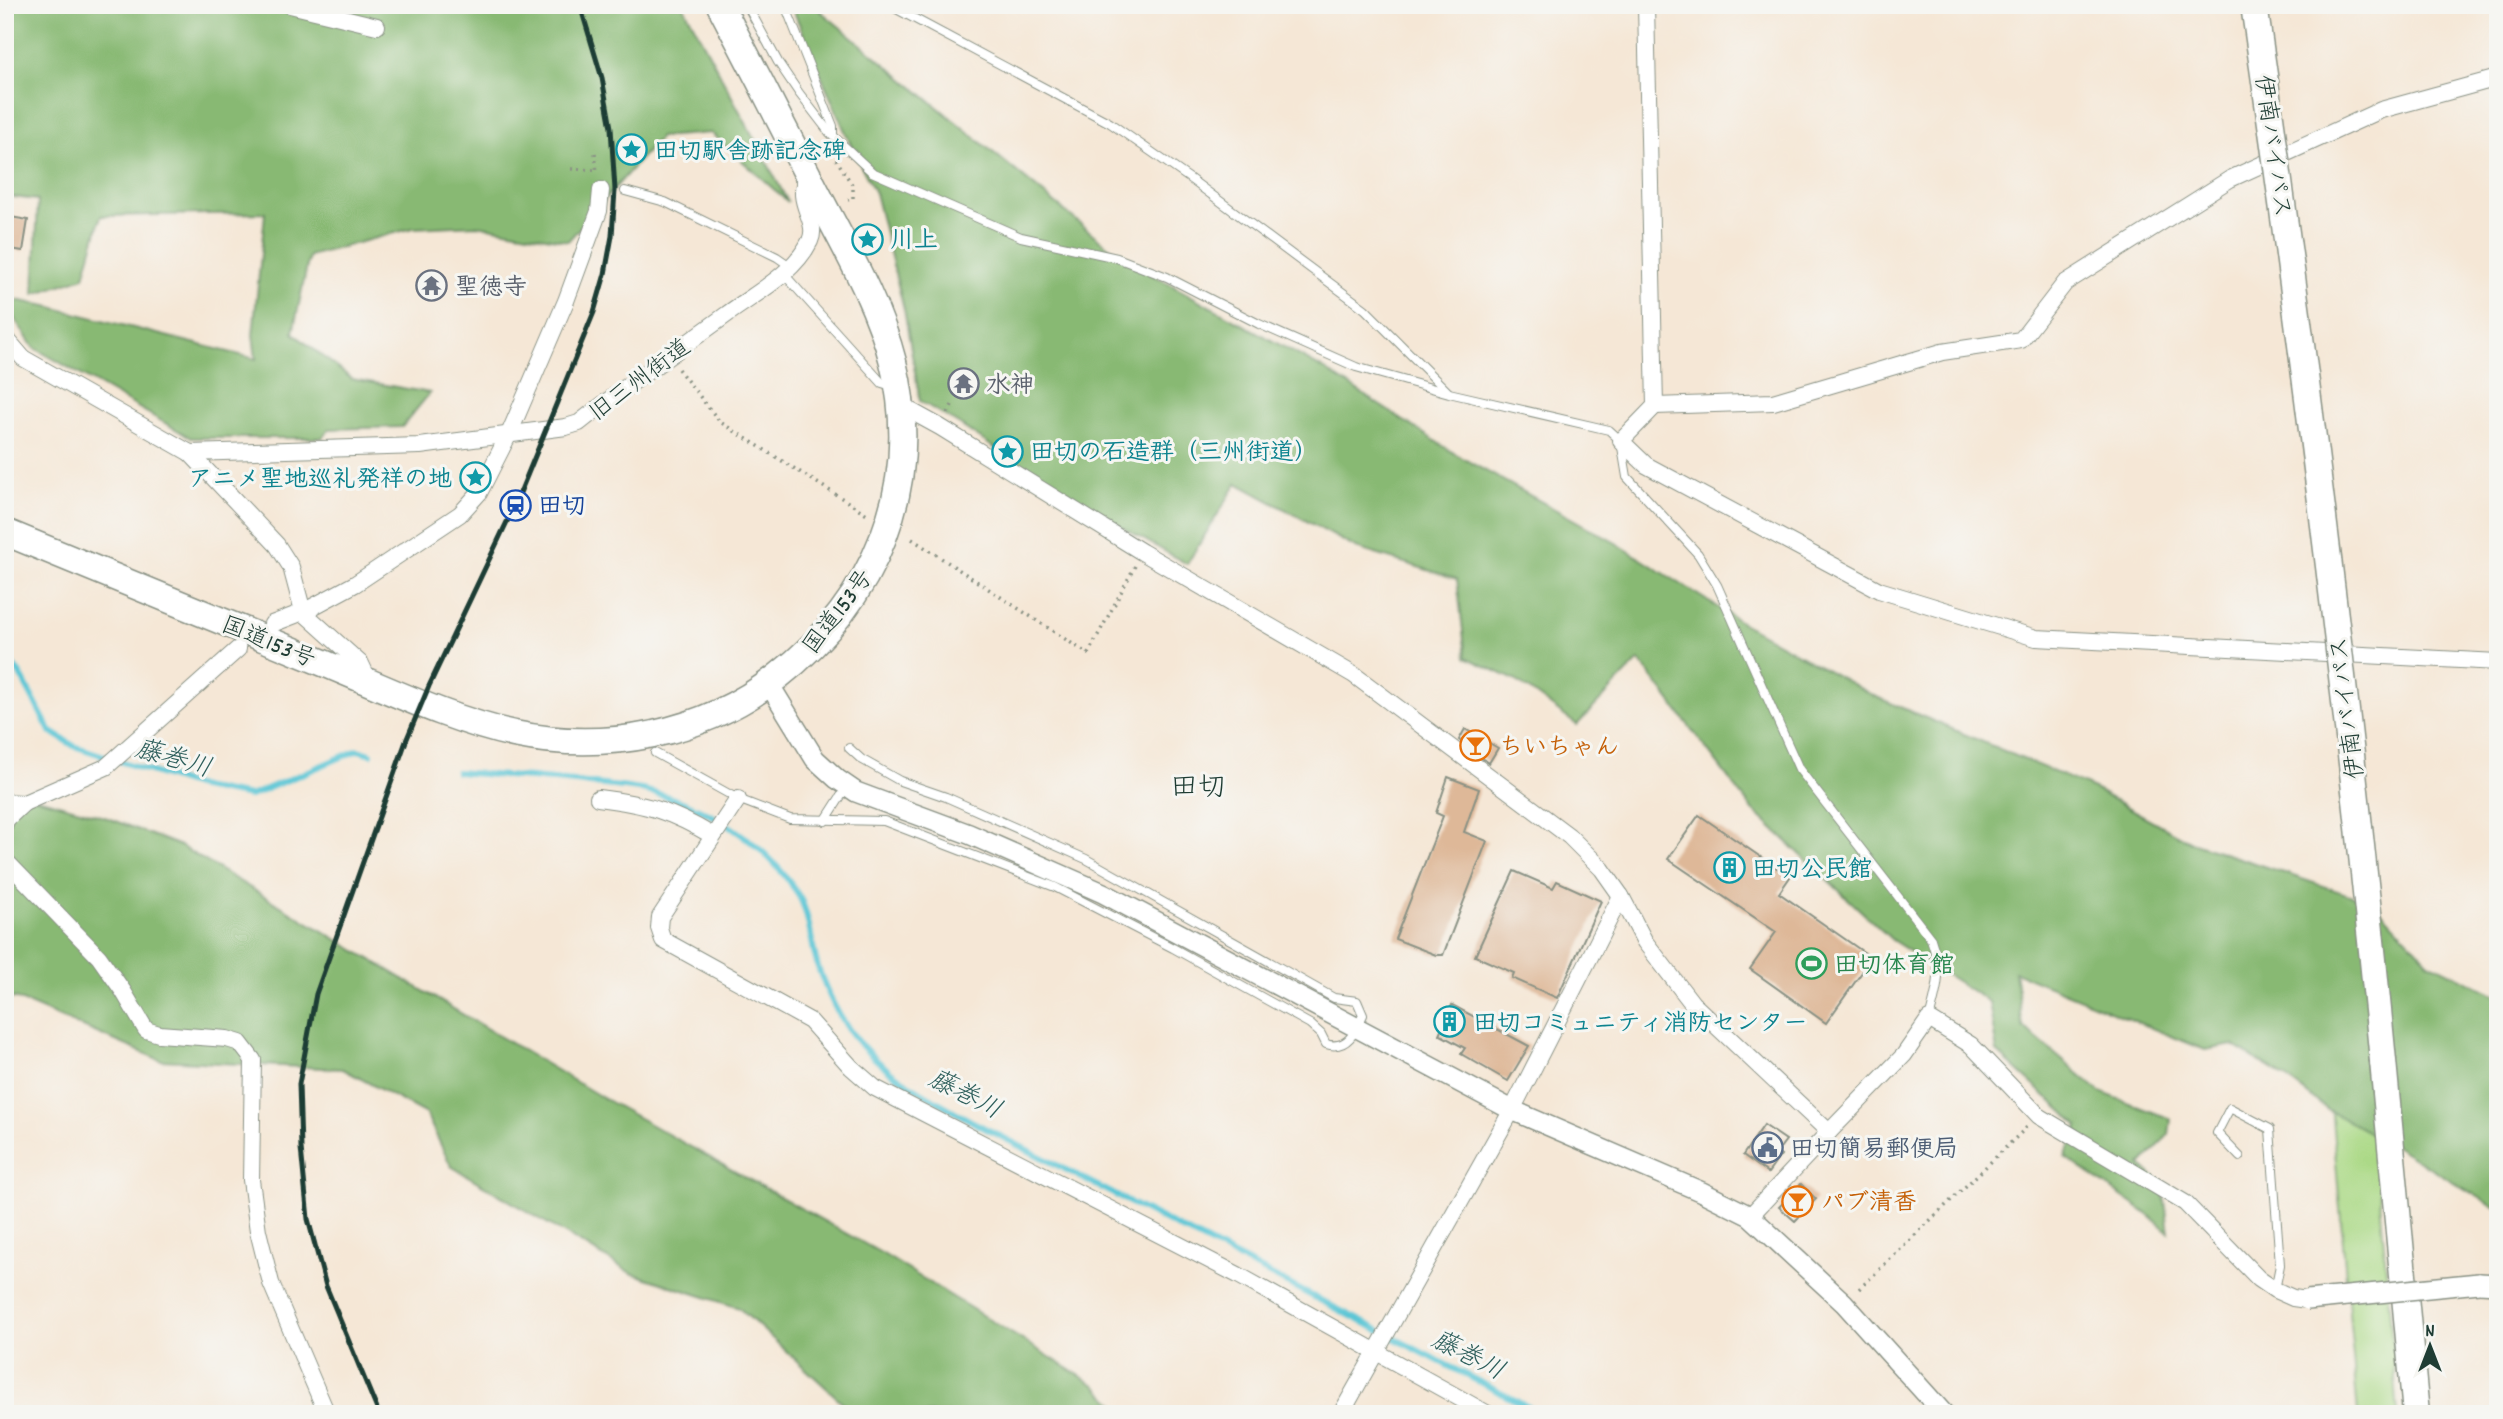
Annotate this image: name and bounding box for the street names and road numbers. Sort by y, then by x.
street label: 伊南バイパス [2244,73,2298,220]
street label: 旧三州街道 [583,332,699,431]
street label: 国道153号 [796,563,883,663]
street label: 国道153号 [216,609,320,678]
street label: 伊南バイパス [2323,634,2375,781]

